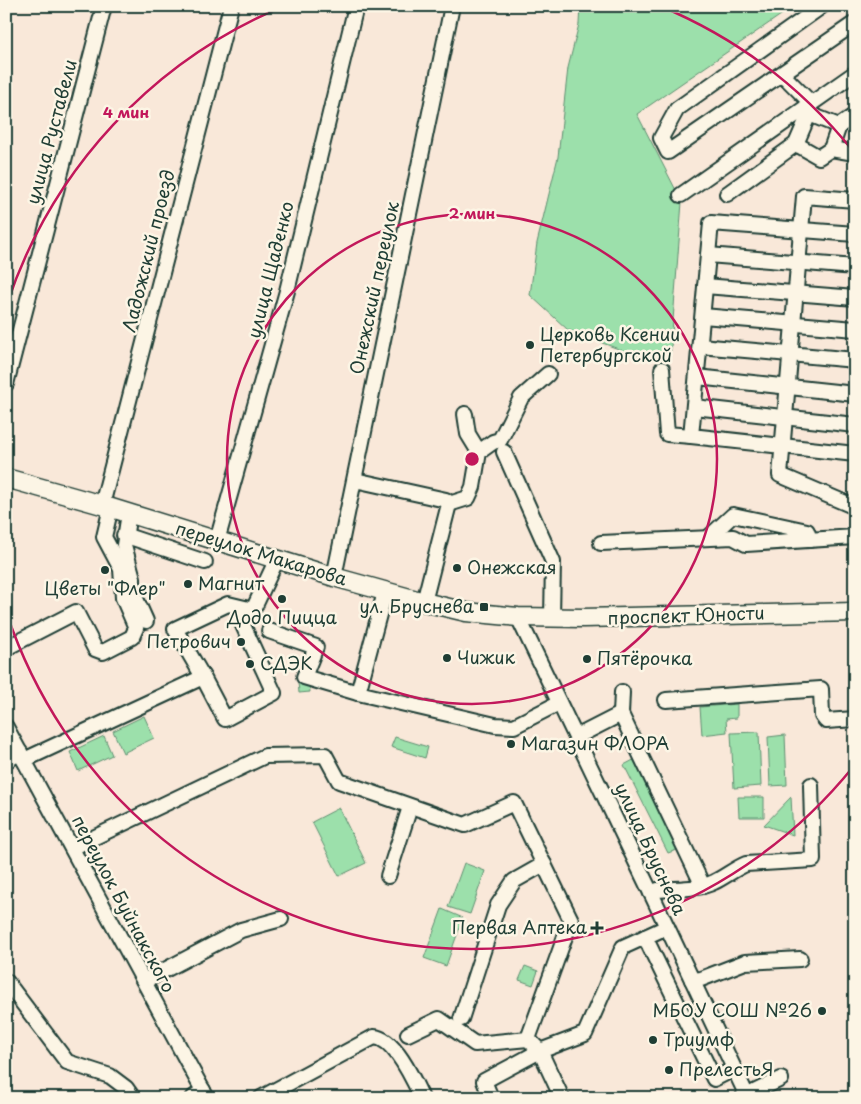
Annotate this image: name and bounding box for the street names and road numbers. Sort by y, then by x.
street label: улица Руставели [18,56,83,207]
street label: Ладожский проезд [114,166,181,335]
street label: улица Щаденко [239,198,300,341]
street label: Онежский переулок [342,198,405,377]
street label: переулок Макарова [172,514,351,592]
street label: проспект Юности [607,598,765,631]
street label: улица Бруснева [609,778,694,920]
street label: переулок Буйнакского [66,810,183,997]

